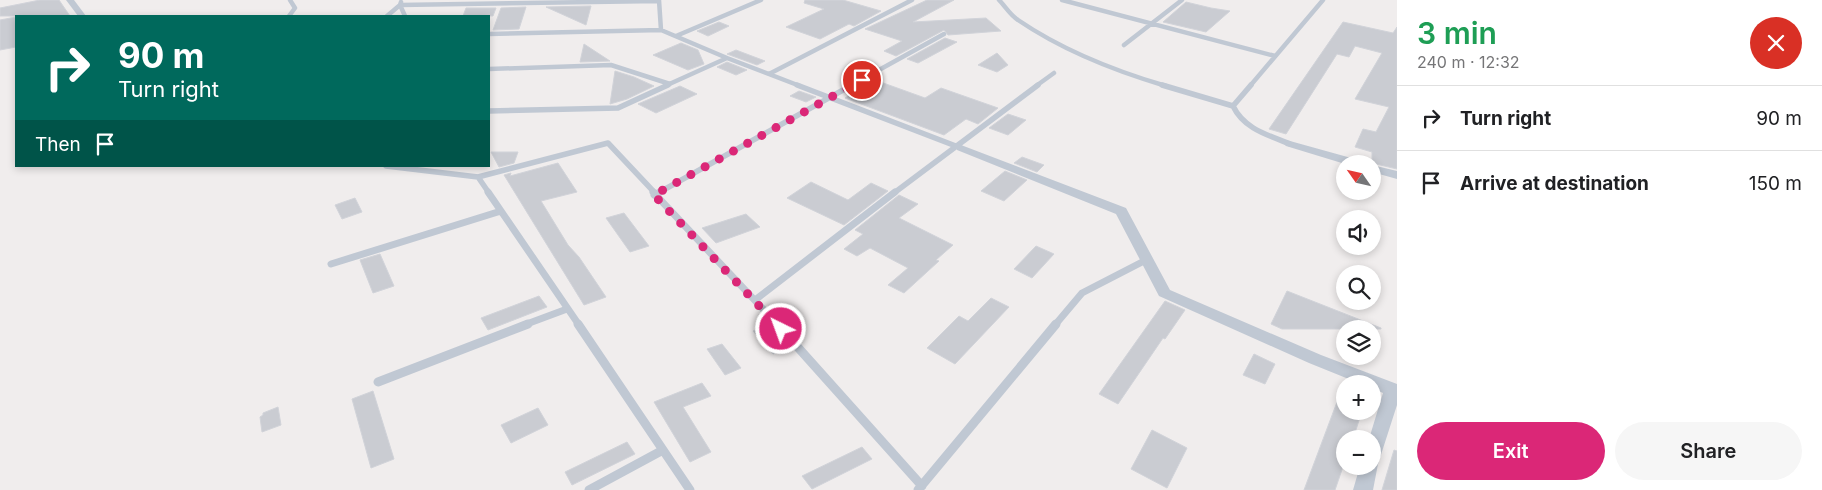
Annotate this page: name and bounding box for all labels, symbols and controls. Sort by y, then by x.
text: 3 min [1417,15,1497,51]
button: close [1750,17,1802,69]
text: 90 m [118,34,205,76]
icon: right [35,35,100,100]
text: 240 m · 12:32 [1417,52,1520,72]
pin [841,59,883,101]
icon: arrive [848,66,876,94]
text: Turn right [118,76,219,102]
icon: right [1417,104,1445,132]
text: Turn right [1460,107,1551,130]
text: 90 m [1756,107,1802,130]
icon: arrive [91,130,119,158]
text: Then [35,133,81,156]
north arrow [1336,155,1381,200]
map controls [1336,155,1381,475]
icon: arrive [1417,169,1445,197]
text: Arrive at destination [1460,172,1649,195]
text: 150 m [1749,172,1802,195]
button: sound [1336,210,1381,255]
button: search [1336,265,1381,310]
position arrow [754,302,806,354]
button: layers [1336,320,1381,365]
button: + [1336,375,1381,420]
button: Exit [1417,422,1605,480]
button: Share [1615,422,1802,480]
button: − [1336,430,1381,475]

